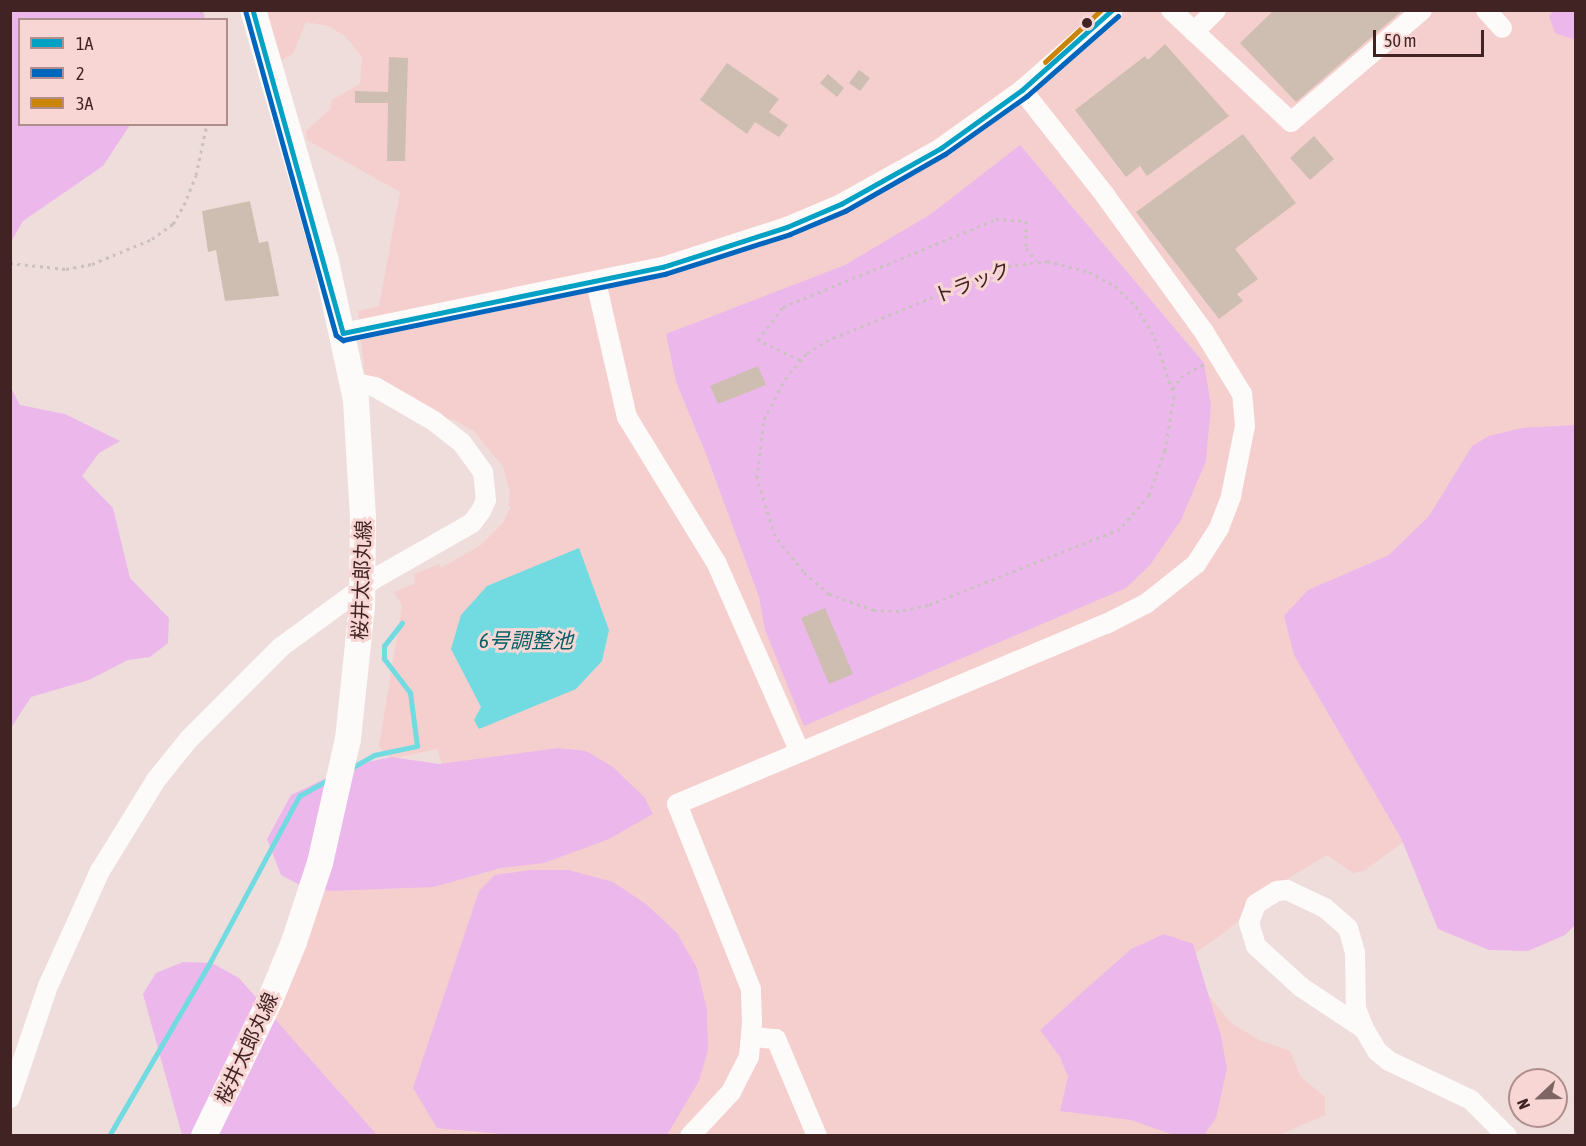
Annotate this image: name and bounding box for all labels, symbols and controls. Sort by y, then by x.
unlabelled marker [1081,17,1093,29]
legend [18,18,228,126]
scale bar [1376,18,1487,56]
text: 50 m [1384,30,1416,51]
text: 1A [76,33,93,54]
text: 2 [76,63,84,84]
text: 3A [76,93,93,114]
street label: トラック [930,256,1014,308]
street label: 桜井太郎丸線 [347,520,375,640]
water label: 6号調整池 [479,627,573,653]
street label: 桜井太郎丸線 [210,989,282,1107]
north arrow [1508,1068,1568,1128]
text: N [1513,1096,1533,1112]

